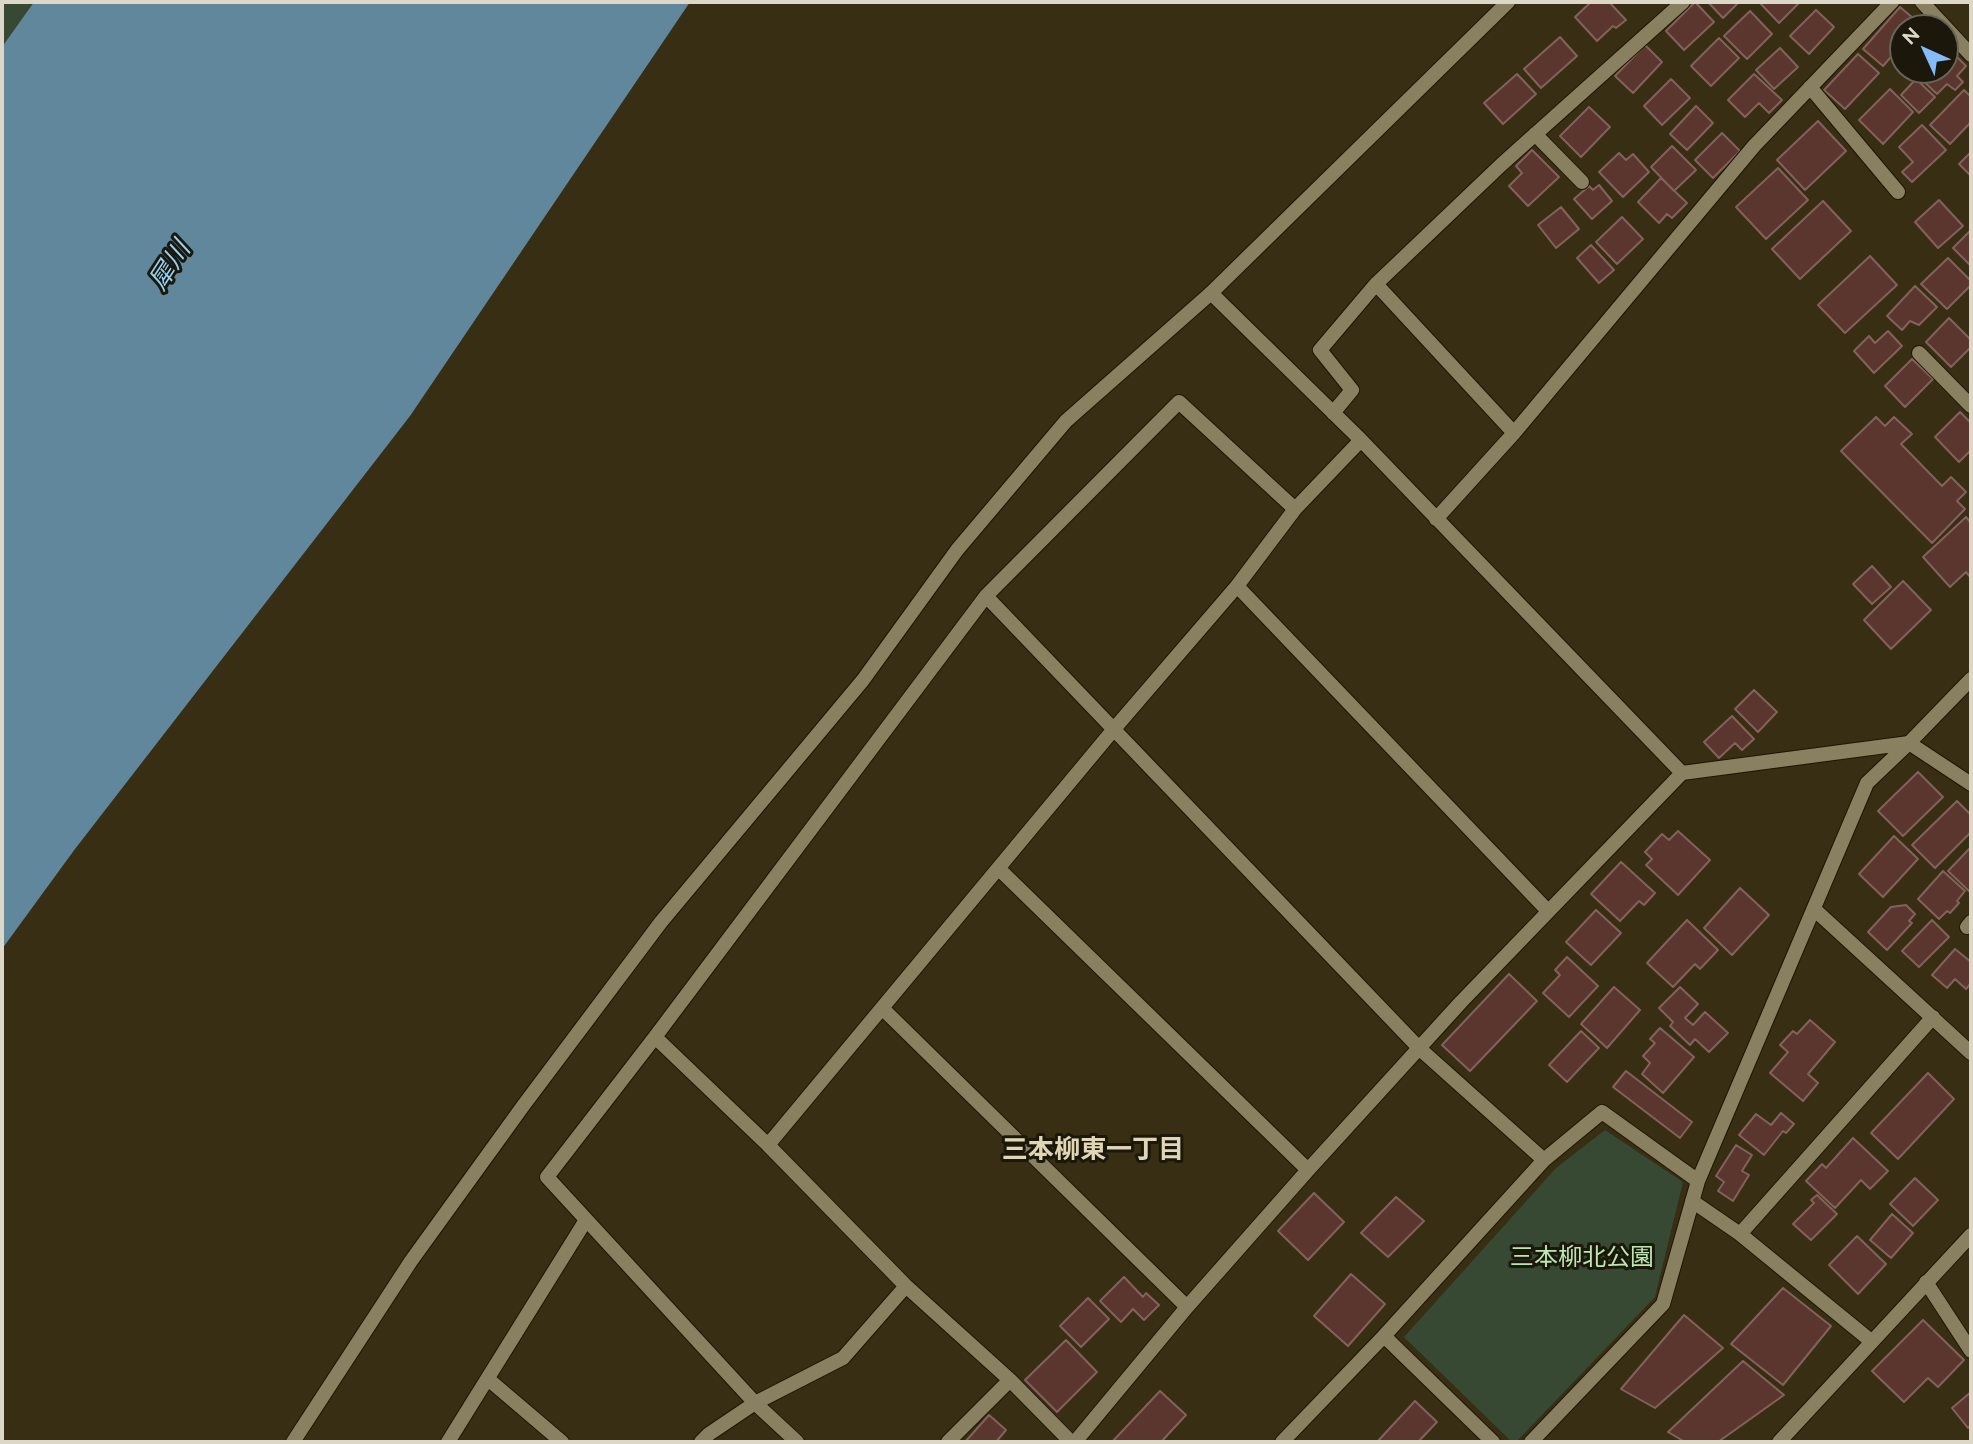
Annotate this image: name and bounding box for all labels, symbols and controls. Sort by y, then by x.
north arrow [1889,14,1959,84]
text: N [1898,23,1923,48]
water label: 犀川 [143,236,197,296]
district label: 三本柳東一丁目 [1002,1134,1184,1166]
park label: 三本柳北公園 [1510,1244,1654,1272]

